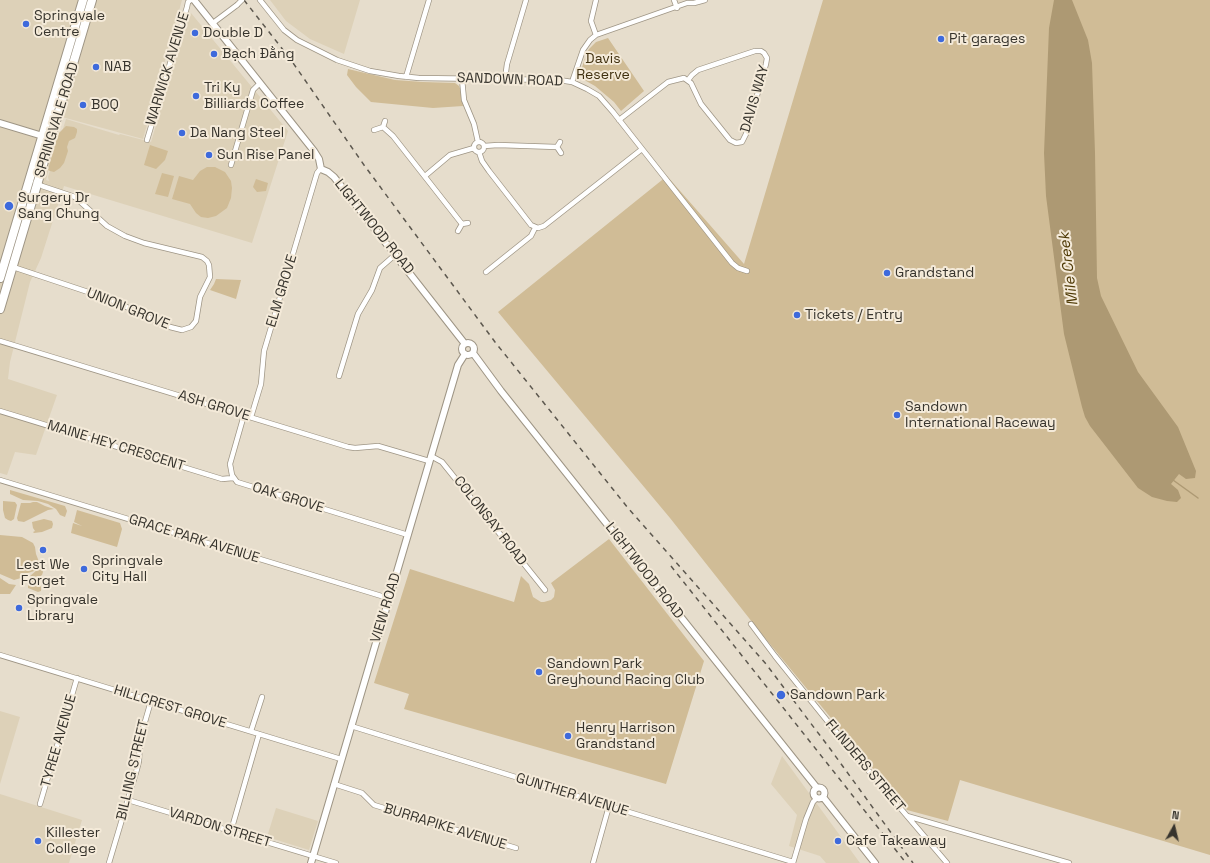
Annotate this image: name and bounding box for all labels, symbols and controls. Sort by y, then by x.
place label: Springvale Centre [34,8,105,40]
street label: WARWICK AVENUE [143,10,193,128]
marker: Springvale Centre [21,19,31,29]
place label: Double D [203,25,263,41]
marker: Double D [190,28,200,38]
place label: Pit garages [949,31,1025,47]
marker: Pit garages [936,34,946,44]
place label: Bạch Đằng [222,46,295,62]
marker: Bạch Đằng [209,49,219,59]
park label: Davis Reserve [576,51,630,84]
place label: NAB [104,59,131,75]
street label: SPRINGVALE ROAD [31,60,83,180]
marker: NAB [91,62,101,72]
street label: DAVIS WAY [737,63,773,135]
street label: SANDOWN ROAD [456,70,564,90]
place label: Tri Ky Billiards Coffee [204,80,304,112]
marker: Tri Ky Billiards Coffee [191,91,201,101]
place label: BOQ [91,97,119,113]
marker: BOQ [78,100,88,110]
place label: Da Nang Steel [190,125,284,141]
marker: Da Nang Steel [177,128,187,138]
place label: Sun Rise Panel [217,147,314,163]
marker: Sun Rise Panel [204,150,214,160]
street label: LIGHTWOOD ROAD [331,176,417,278]
place label: Surgery Dr Sang Chung [18,190,99,222]
marker: Surgery Dr Sang Chung [3,200,15,212]
water label: Mile Creek [1056,231,1082,307]
street label: ELM GROVE [263,253,301,329]
place label: Grandstand [895,265,974,281]
marker: Grandstand [882,268,892,278]
street label: UNION GROVE [84,285,172,333]
place label: Tickets / Entry [805,307,903,323]
marker: Tickets / Entry [792,310,802,320]
street label: ASH GROVE [176,387,252,425]
place label: Sandown International Raceway [905,399,1056,432]
marker: Sandown International Raceway [892,410,902,420]
street label: MAINE HEY CRESCENT [45,417,187,475]
street label: COLONSAY ROAD [450,473,530,569]
street label: OAK GROVE [250,479,326,517]
street label: GRACE PARK AVENUE [127,511,261,567]
street label: LIGHTWOOD ROAD [601,520,687,622]
marker: Lest We Forget [38,545,48,555]
place label: Springvale City Hall [92,553,163,586]
place label: Lest We Forget [16,557,70,590]
marker: Springvale City Hall [79,564,89,574]
street label: VIEW ROAD [367,571,405,645]
place label: Springvale Library [27,592,98,624]
marker: Springvale Library [14,603,24,613]
place label: Sandown Park Greyhound Racing Club [547,656,705,688]
marker: Sandown Park Greyhound Racing Club [534,667,544,677]
street label: HILLCREST GROVE [112,682,228,732]
place label: Sandown Park [790,687,885,703]
marker: Sandown Park [775,689,787,701]
street label: TYREE AVENUE [38,692,80,790]
street label: FLINDERS STREET [822,716,908,816]
street label: BILLING STREET [113,718,153,822]
place label: Henry Harrison Grandstand [576,720,675,752]
marker: Henry Harrison Grandstand [563,731,573,741]
street label: GUNTHER AVENUE [514,770,630,820]
street label: BURRAPIKE AVENUE [381,800,509,854]
street label: VARDON STREET [167,804,273,852]
north arrow [1154,807,1194,847]
text: N [1171,808,1180,823]
place label: Killester College [46,825,100,858]
place label: Cafe Takeaway [846,833,946,849]
marker: Killester College [33,836,43,846]
marker: Cafe Takeaway [833,836,843,846]

